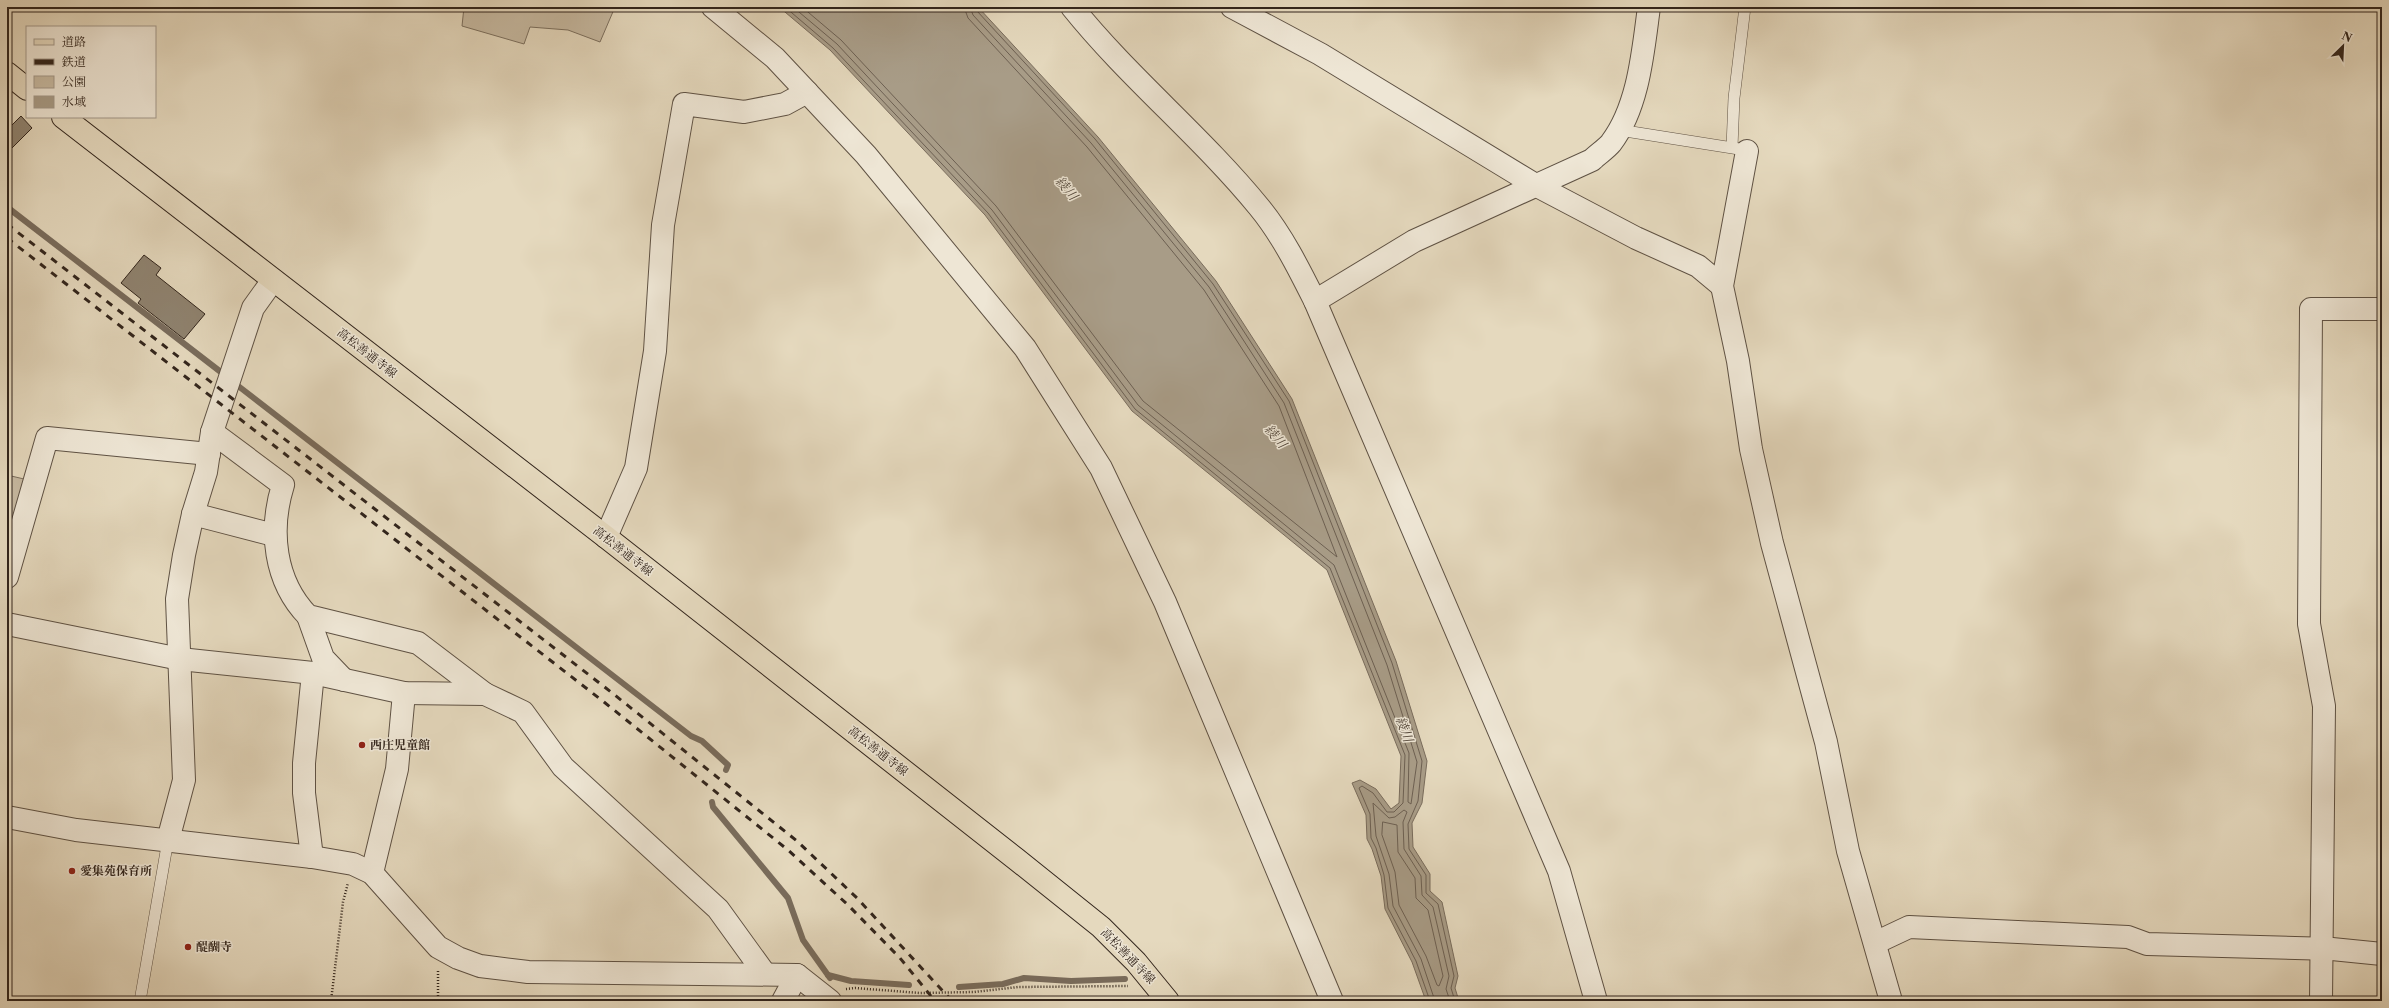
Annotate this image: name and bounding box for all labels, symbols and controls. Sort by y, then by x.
legend [26,26,156,118]
north arrow [2323,26,2363,66]
text: N [2340,29,2355,45]
text: 道路 [62,34,86,49]
text: 鉄道 [61,54,86,69]
text: 公園 [62,74,86,89]
text: 水域 [62,94,86,109]
water label: 綾川 [1053,173,1083,205]
street label: 高松善通寺線 [334,325,400,381]
water label: 綾川 [1262,421,1292,453]
street label: 高松善通寺線 [590,523,656,579]
water label: 綾川 [1393,714,1418,746]
street label: 高松善通寺線 [845,723,911,779]
place label: 西庄児童館 [370,737,430,752]
marker: 西庄児童館 [357,740,367,750]
place label: 愛集苑保育所 [80,863,152,878]
marker: 愛集苑保育所 [67,866,77,876]
street label: 高松善通寺線 [1098,925,1159,987]
place label: 醍醐寺 [196,939,232,954]
marker: 醍醐寺 [183,942,193,952]

